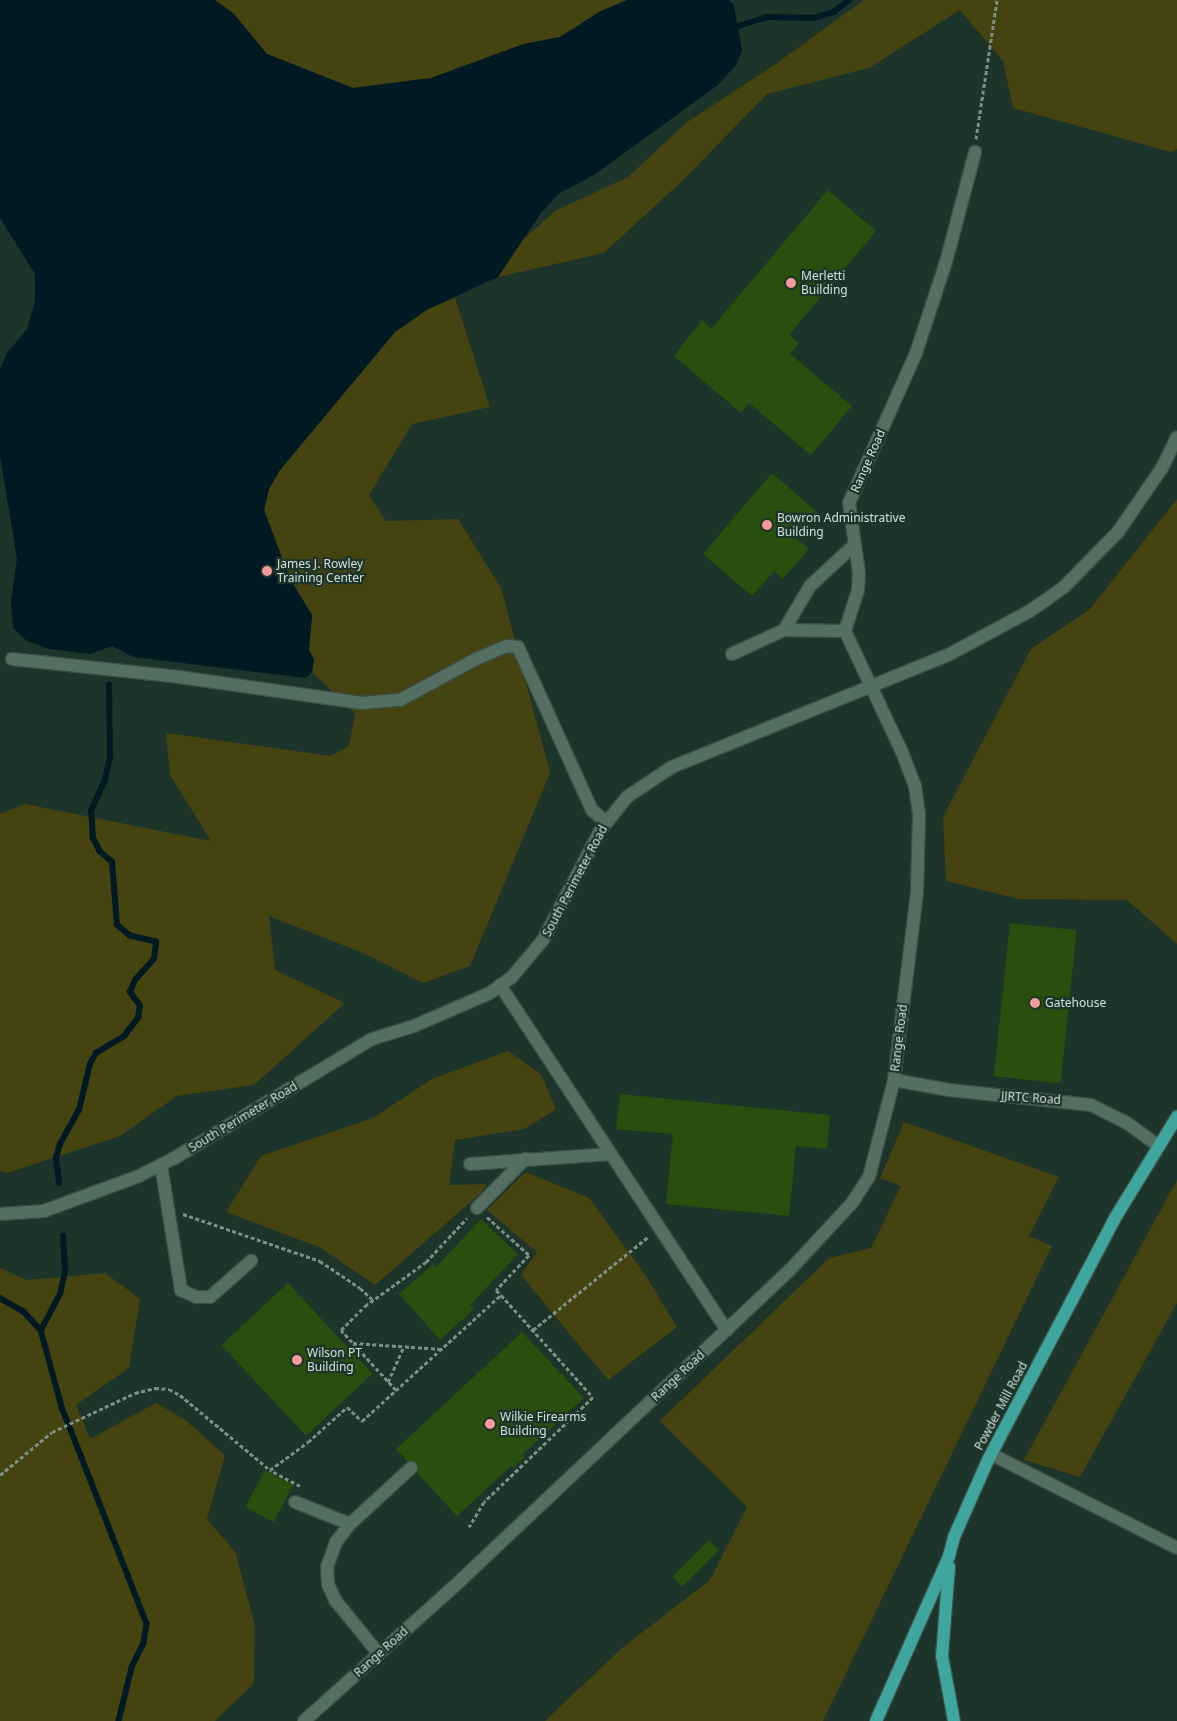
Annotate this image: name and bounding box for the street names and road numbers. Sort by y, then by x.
street label: Range Road [848,427,888,495]
street label: South Perimeter Road [539,823,611,939]
street label: Range Road [888,1004,910,1072]
street label: South Perimeter Road [186,1079,300,1155]
street label: JJRTC Road [1001,1089,1061,1107]
street label: Range Road [648,1348,708,1404]
street label: Powder Mill Road [972,1359,1030,1453]
street label: Range Road [351,1624,411,1680]

